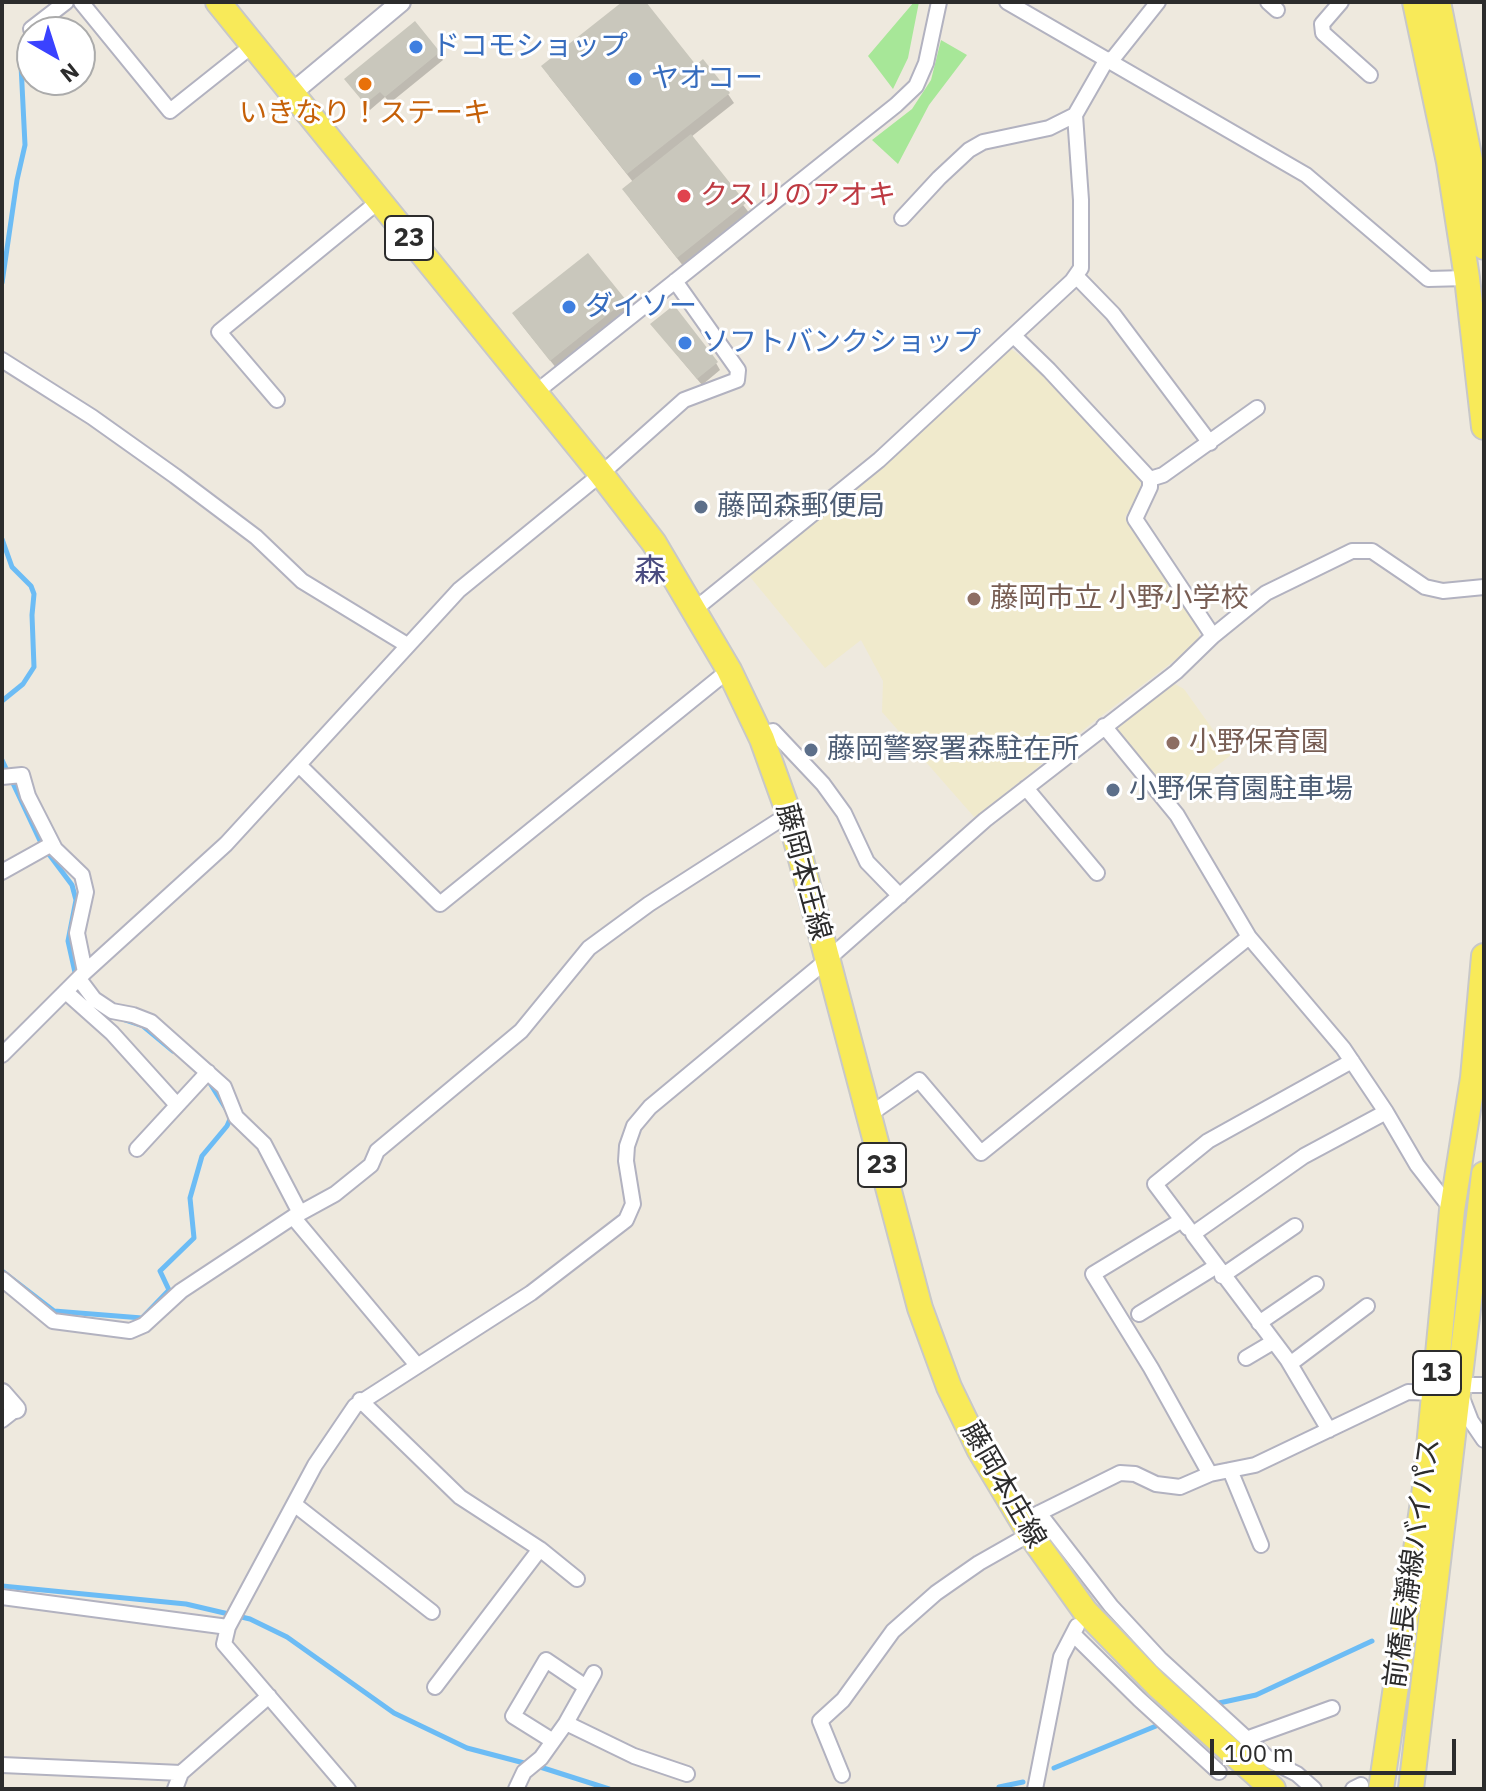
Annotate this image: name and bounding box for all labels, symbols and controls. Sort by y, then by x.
north arrow [16,16,96,96]
place label: ドコモショップ [432,30,628,64]
marker: ドコモショップ [407,38,425,56]
text: N [55,57,85,90]
place label: ヤオコー [651,62,763,96]
marker: ヤオコー [626,70,644,88]
marker: いきなり！ステーキ [356,75,374,93]
place label: いきなり！ステーキ [239,97,491,131]
place label: クスリのアオキ [700,179,896,213]
marker: クスリのアオキ [675,187,693,205]
road number: 23 [385,216,433,260]
place label: ダイソー [585,290,697,324]
marker: ダイソー [560,298,578,316]
place label: ソフトバンクショップ [701,326,981,360]
marker: ソフトバンクショップ [676,334,694,352]
place label: 藤岡森郵便局 [717,490,885,524]
marker: 藤岡森郵便局 [692,498,710,516]
district label: 森 [634,553,666,591]
place label: 藤岡市立 小野小学校 [990,582,1249,616]
marker: 藤岡市立 小野小学校 [965,590,983,608]
place label: 小野保育園 [1189,726,1329,760]
place label: 藤岡警察署森駐在所 [827,733,1079,767]
marker: 小野保育園 [1164,734,1182,752]
marker: 藤岡警察署森駐在所 [802,741,820,759]
place label: 小野保育園駐車場 [1129,773,1353,807]
marker: 小野保育園駐車場 [1104,781,1122,799]
street label: 藤岡本庄線 [769,800,837,944]
road number: 23 [858,1143,906,1187]
road number: 13 [1413,1351,1461,1395]
street label: 藤岡本庄線 [953,1416,1053,1554]
street label: 前橋長瀞線バイパス [1379,1436,1447,1690]
scale bar [1214,1723,1460,1773]
text: 100 m [1224,1737,1294,1769]

